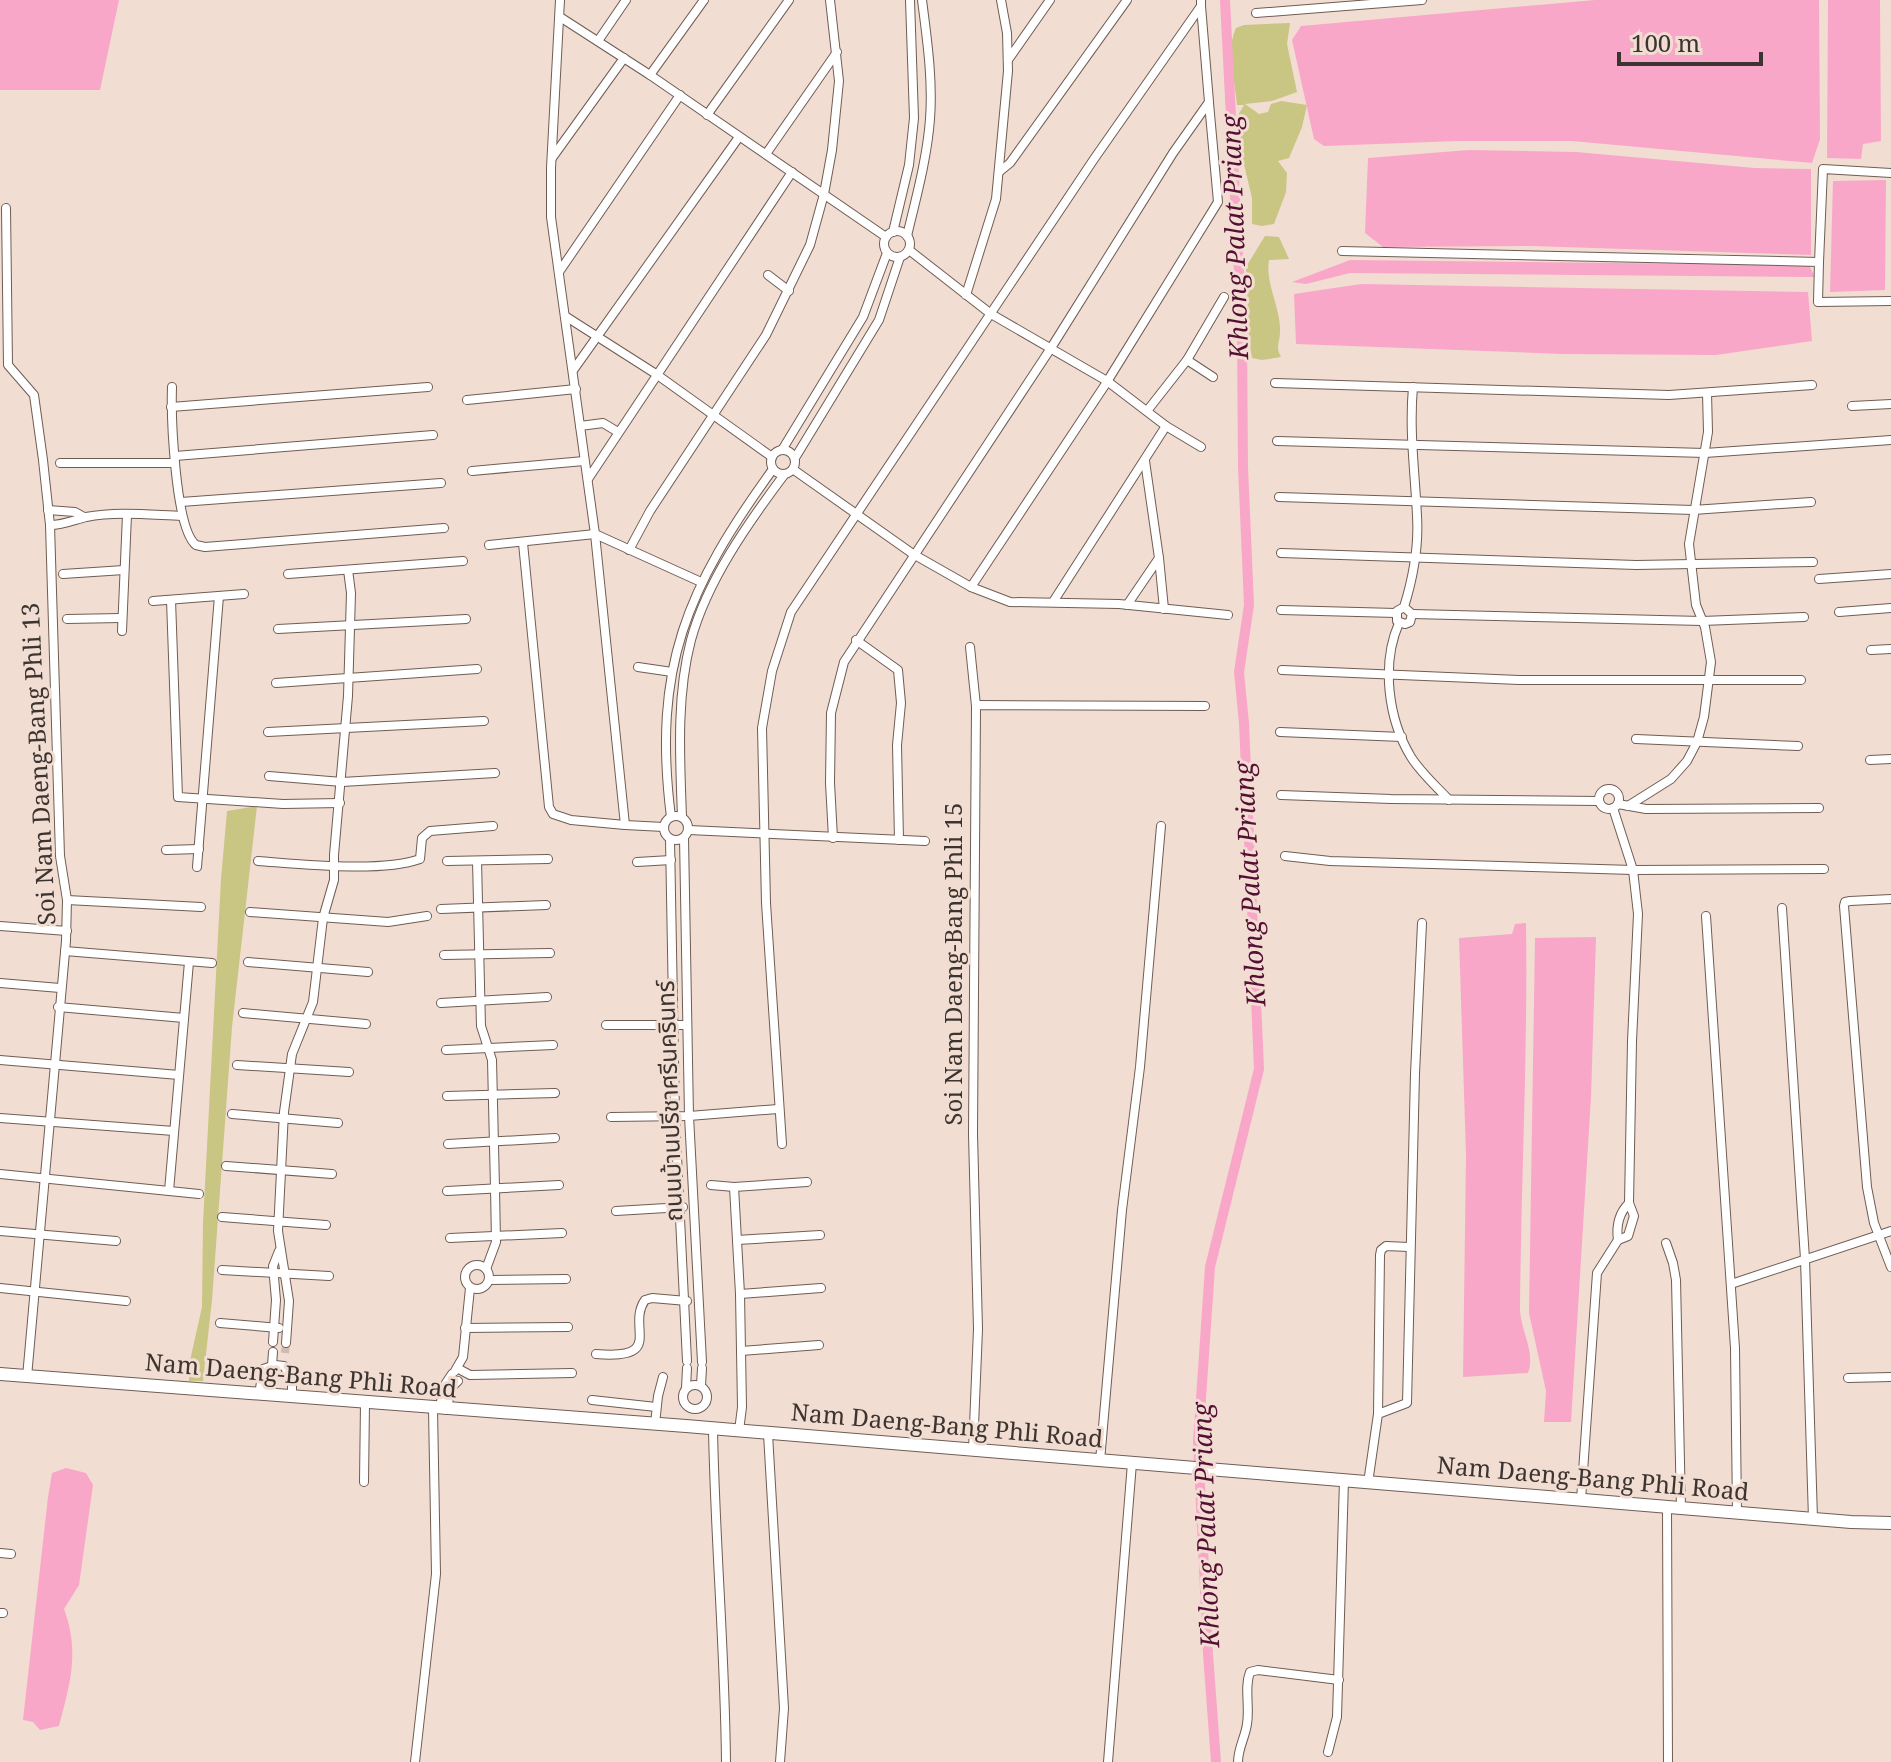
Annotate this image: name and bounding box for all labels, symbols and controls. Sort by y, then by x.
scale bar [1619,16,1761,66]
text: 100 m [1631,26,1700,59]
water label: Khlong Palat Priang [1212,112,1256,361]
street label: Soi Nam Daeng-Bang Phli 13 [13,602,62,926]
water label: Khlong Palat Priang [1225,759,1273,1008]
street label: Soi Nam Daeng-Bang Phli 15 [936,803,969,1125]
street label: ถนนบ้านปรีชาศรีนครินทร์ [648,979,689,1222]
street label: Nam Daeng-Bang Phli Road [144,1344,459,1405]
street label: Nam Daeng-Bang Phli Road [790,1394,1105,1455]
water label: Khlong Palat Priang [1183,1400,1227,1649]
street label: Nam Daeng-Bang Phli Road [1436,1447,1751,1508]

